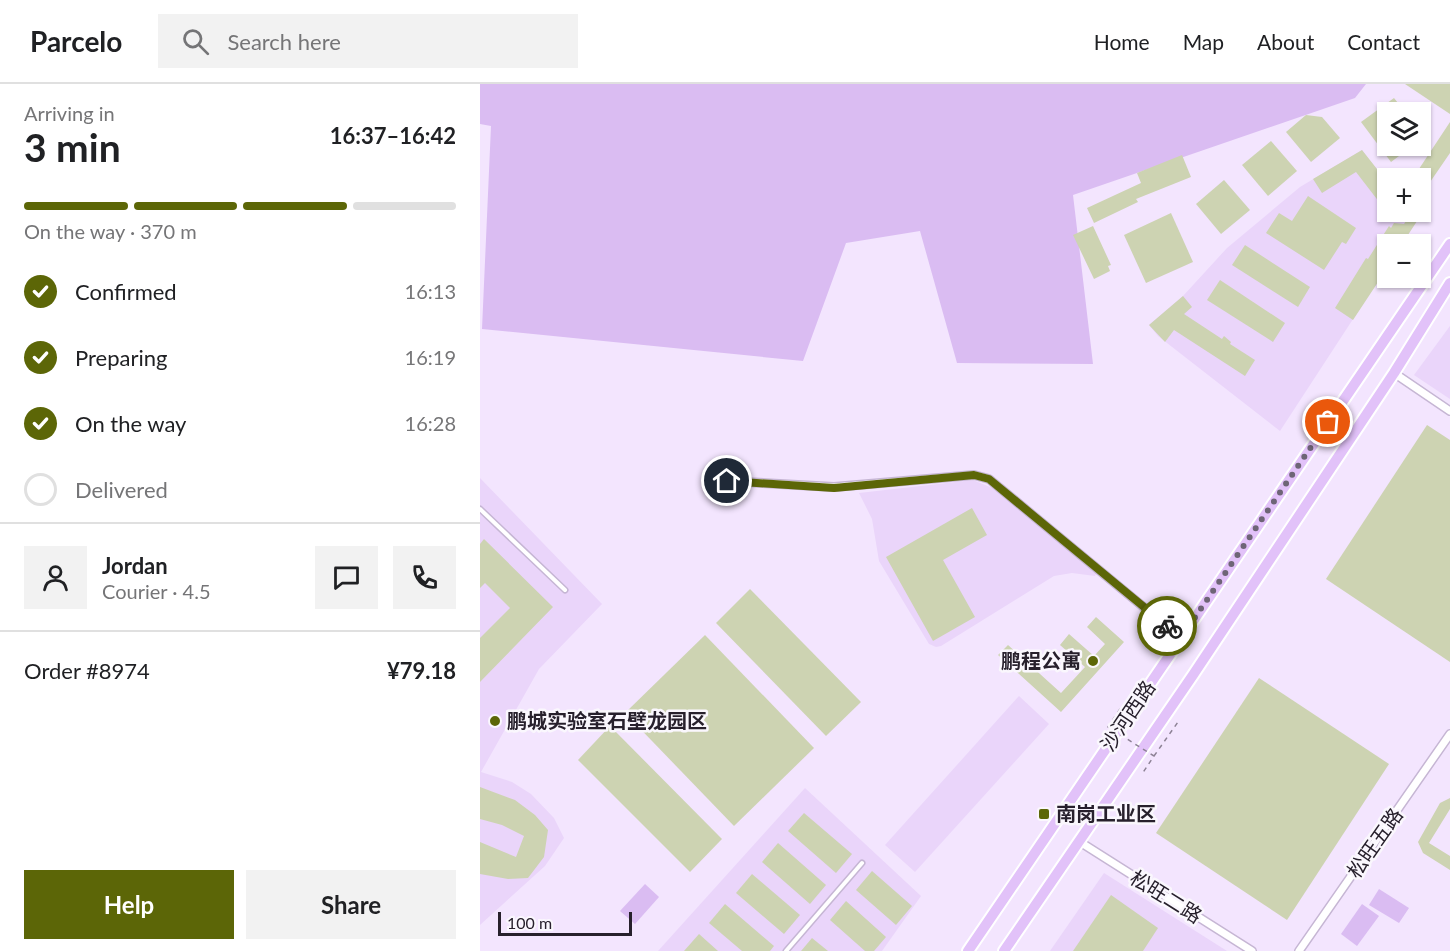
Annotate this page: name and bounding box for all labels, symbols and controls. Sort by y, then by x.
search box [158,14,578,68]
text: Parcelo [30,24,122,58]
icon: search [179,25,212,58]
text: Search here [227,28,341,55]
text: Home [1094,29,1150,54]
text: Map [1183,29,1224,54]
text: About [1257,29,1314,54]
text: Contact [1347,29,1420,54]
text: Arriving in [24,101,115,125]
map controls [1377,102,1431,288]
button: layers [1377,102,1431,156]
text: 16:37–16:42 [330,122,456,149]
text: 3 min [24,124,121,170]
button: + [1377,168,1431,222]
text: On the way · 370 m [24,219,197,243]
button: − [1377,234,1431,288]
icon: check [24,275,57,308]
text: Confirmed [75,278,177,305]
text: 16:13 [405,279,456,303]
icon: check [24,341,57,374]
text: Preparing [75,344,167,371]
text: 16:19 [405,345,456,369]
pin [1302,396,1353,447]
icon: bag [1311,405,1344,438]
icon: check [24,407,57,440]
text: On the way [75,410,186,437]
text: 16:28 [405,411,456,435]
pin [701,455,752,506]
icon: home [710,464,743,497]
text: Delivered [75,476,168,503]
button: person [24,546,87,609]
button: chat [315,546,378,609]
button: phone [393,546,456,609]
text: Jordan [102,552,168,579]
text: Courier · 4.5 [102,579,211,603]
courier [1137,596,1197,656]
icon: bike [1151,610,1184,643]
place label: 鹏程公寓 [1001,648,1081,672]
marker: 鹏程公寓 [1086,654,1100,668]
text: Order #8974 [24,657,150,684]
text: ¥79.18 [387,657,456,684]
street label: 沙河西路 [1095,676,1159,755]
place label: 鹏城实验室石壁龙园区 [507,708,707,732]
marker: 鹏城实验室石壁龙园区 [488,714,502,728]
place label: 南岗工业区 [1056,801,1156,825]
street label: 松旺五路 [1341,803,1407,882]
marker: 南岗工业区 [1037,807,1051,821]
street label: 松旺二路 [1126,865,1207,928]
button: Help [24,870,234,939]
button: Share [246,870,456,939]
scale bar [498,909,632,936]
text: 100 m [507,913,552,932]

